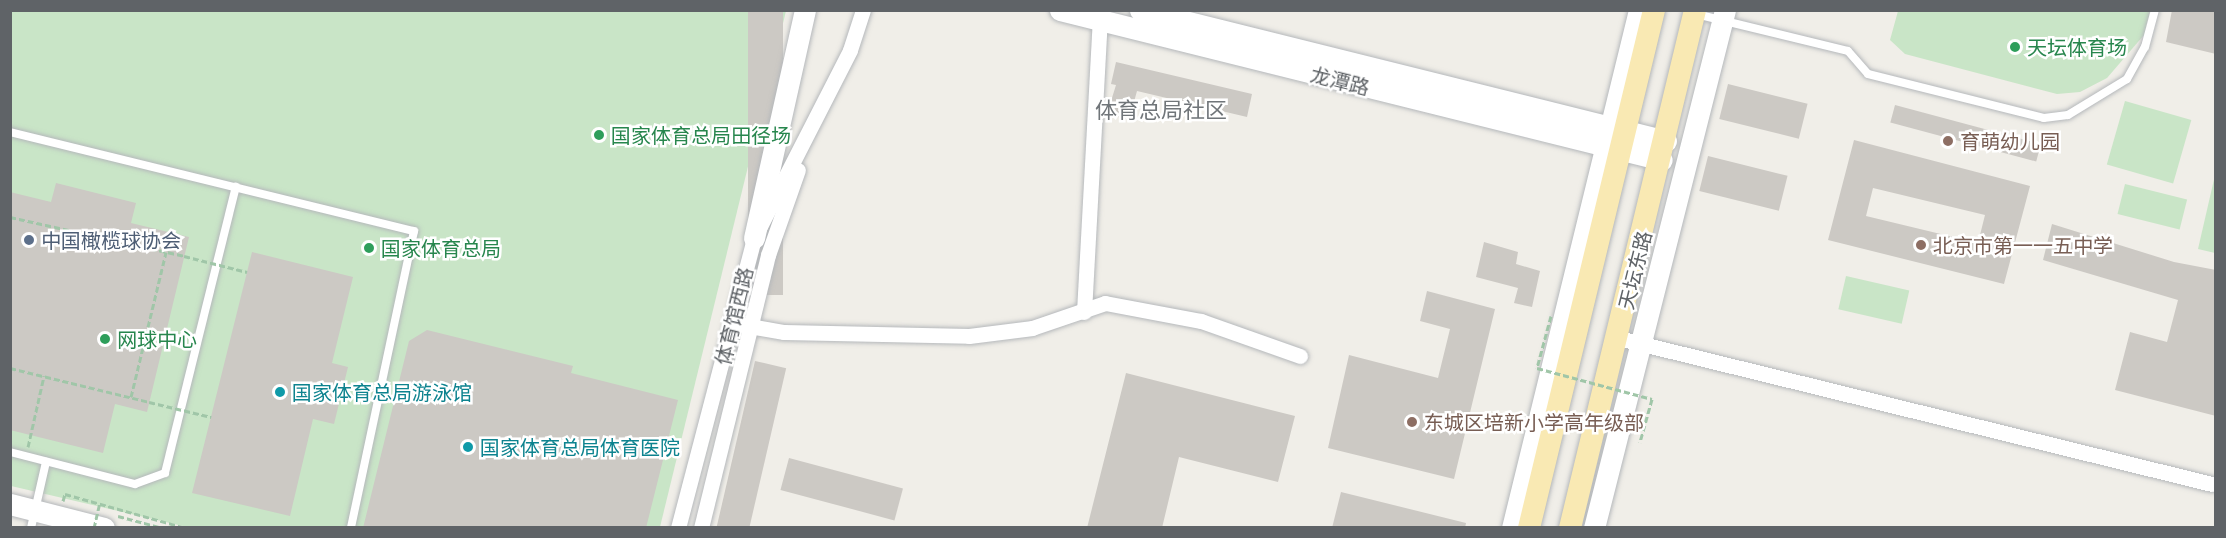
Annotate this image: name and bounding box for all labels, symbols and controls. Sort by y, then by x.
place label: 天坛体育场 [2027,35,2127,59]
marker: 天坛体育场 [2008,40,2022,54]
street label: 龙潭路 [1308,62,1372,100]
district label: 体育总局社区 [1095,98,1227,124]
place label: 国家体育总局田径场 [611,123,791,147]
marker: 国家体育总局田径场 [592,128,606,142]
place label: 育萌幼儿园 [1960,129,2060,153]
marker: 育萌幼儿园 [1941,134,1955,148]
place label: 中国橄榄球协会 [41,228,181,252]
street label: 天坛东路 [1614,228,1656,312]
marker: 中国橄榄球协会 [22,233,36,247]
place label: 北京市第一一五中学 [1933,233,2113,257]
place label: 国家体育总局 [381,236,501,260]
marker: 北京市第一一五中学 [1914,238,1928,252]
marker: 国家体育总局 [362,241,376,255]
street label: 体育馆西路 [710,265,758,367]
place label: 网球中心 [117,327,197,351]
marker: 网球中心 [98,332,112,346]
place label: 国家体育总局游泳馆 [292,380,472,404]
marker: 国家体育总局游泳馆 [273,385,287,399]
place label: 东城区培新小学高年级部 [1424,410,1644,434]
marker: 东城区培新小学高年级部 [1405,415,1419,429]
place label: 国家体育总局体育医院 [480,435,680,459]
marker: 国家体育总局体育医院 [461,440,475,454]

